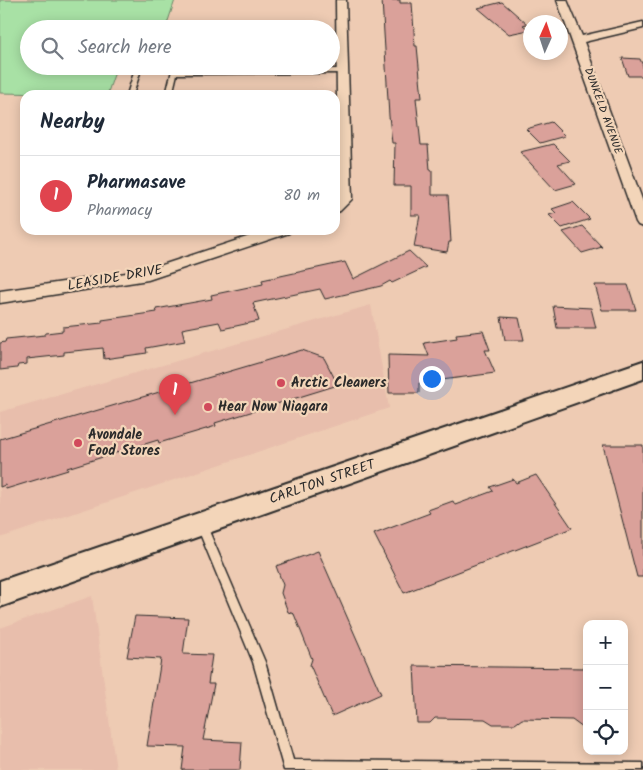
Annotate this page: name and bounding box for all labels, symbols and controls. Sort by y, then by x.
north arrow [523,15,568,60]
search box [20,20,340,75]
text: Search here [78,33,172,63]
icon: search [38,34,66,62]
street label: DUNKELD AVENUE [579,65,627,157]
text: Nearby [40,106,105,139]
text: Pharmasave [87,168,186,198]
text: 1 [54,183,58,208]
text: 80 m [283,183,320,208]
text: Pharmacy [87,198,152,223]
street label: LEASIDE DRIVE [66,259,165,297]
your location [419,366,445,392]
place label: Arctic Cleaners [291,372,387,394]
pin: 1 [159,374,191,415]
marker: Arctic Cleaners [275,377,287,389]
place label: Hear Now Niagara [218,396,328,418]
marker: Hear Now Niagara [202,401,214,413]
place label: Avondale Food Stores [88,424,161,462]
marker: Avondale Food Stores [72,437,84,449]
street label: CARLTON STREET [266,453,379,510]
map controls [583,620,628,755]
button: + [583,620,628,665]
button: − [583,665,628,710]
button: locate [583,710,628,755]

